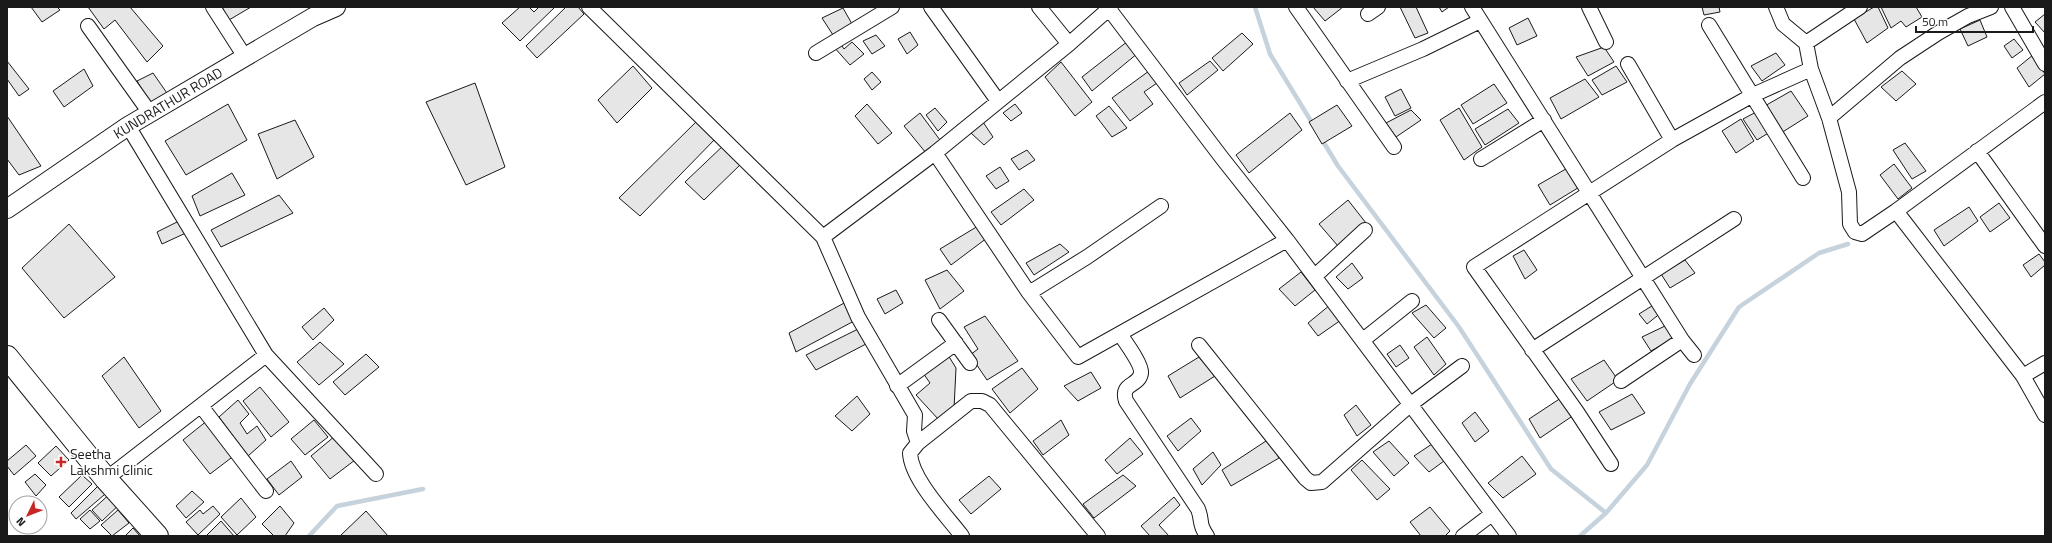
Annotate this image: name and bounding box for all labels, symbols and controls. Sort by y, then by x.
scale bar [1916,8,2033,34]
text: 50 m [1922,12,1948,31]
street label: KUNDRATHUR ROAD [109,62,226,144]
place label: Seetha Lakshmi Clinic [70,443,153,480]
marker: Seetha Lakshmi Clinic [55,456,67,468]
north arrow [8,495,48,535]
text: N [12,514,29,530]

